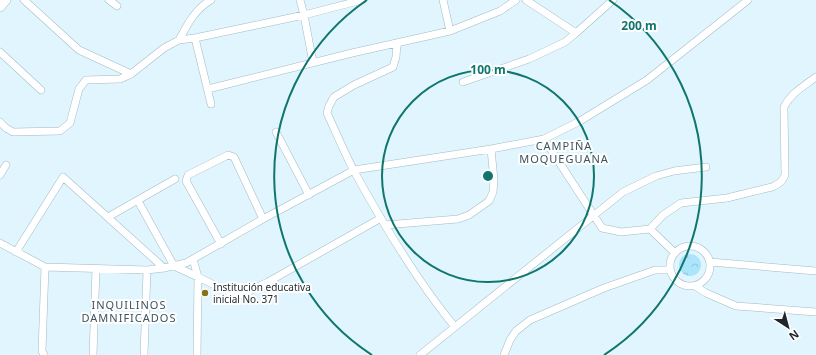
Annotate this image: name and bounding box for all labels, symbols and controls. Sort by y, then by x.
text: 200 m [621,17,657,34]
text: 100 m [470,61,506,78]
district label: CAMPIÑA MOQUEGUANA [519,138,609,166]
centre of rings [481,169,495,183]
place label: Institución educativa inicial No. 371 [213,280,311,306]
marker: Institución educativa inicial No. 371 [200,288,210,298]
district label: INQUILINOS DAMNIFICADOS [82,297,176,325]
north arrow [768,307,808,347]
text: N [786,327,802,344]

